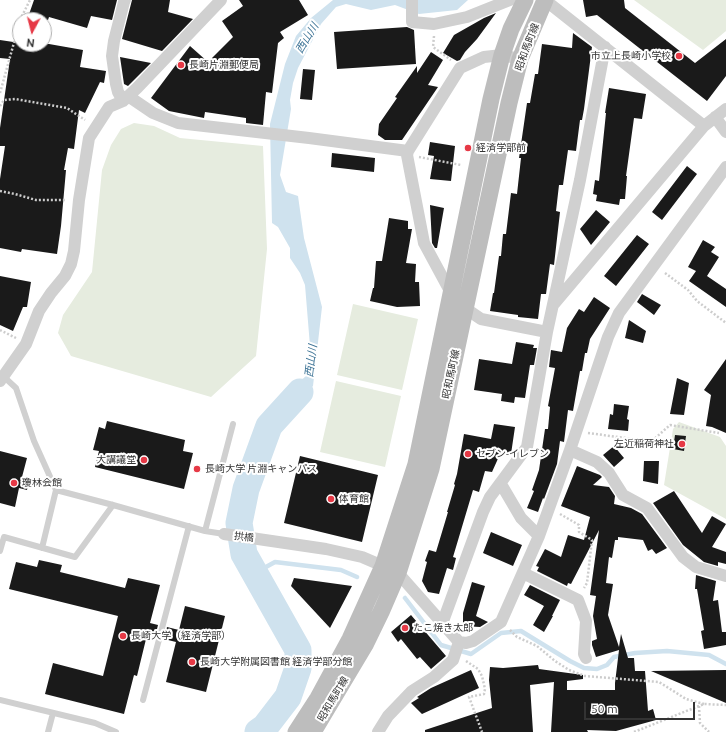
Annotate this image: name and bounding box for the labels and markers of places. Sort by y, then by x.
place label: 市立上長崎小学校 [591,50,671,62]
marker: 市立上長崎小学校 [674,51,684,61]
place label: 長崎片淵郵便局 [189,59,259,71]
marker: 長崎片淵郵便局 [176,60,186,70]
place label: 経済学部前 [476,142,526,154]
marker: 経済学部前 [463,143,473,153]
place label: 左近稲荷神社 [614,438,674,450]
marker: 左近稲荷神社 [677,439,687,449]
place label: セブン-イレブン [476,448,549,460]
marker: セブン-イレブン [463,449,473,459]
place label: 大講議堂 [96,454,136,466]
marker: 大講議堂 [139,455,149,465]
place label: 長崎大学 片淵キャンパス [205,463,317,475]
marker: 長崎大学 片淵キャンパス [192,464,202,474]
place label: 瓊林会館 [22,477,62,489]
marker: 瓊林会館 [9,478,19,488]
place label: 体育館 [339,493,369,505]
marker: 体育館 [326,494,336,504]
place label: たこ焼き太郎 [413,622,473,634]
marker: たこ焼き太郎 [400,623,410,633]
place label: 長崎大学（経済学部） [131,630,231,642]
marker: 長崎大学（経済学部） [118,631,128,641]
place label: 長崎大学附属図書館 経済学部分館 [200,656,352,668]
marker: 長崎大学附属図書館 経済学部分館 [187,657,197,667]

